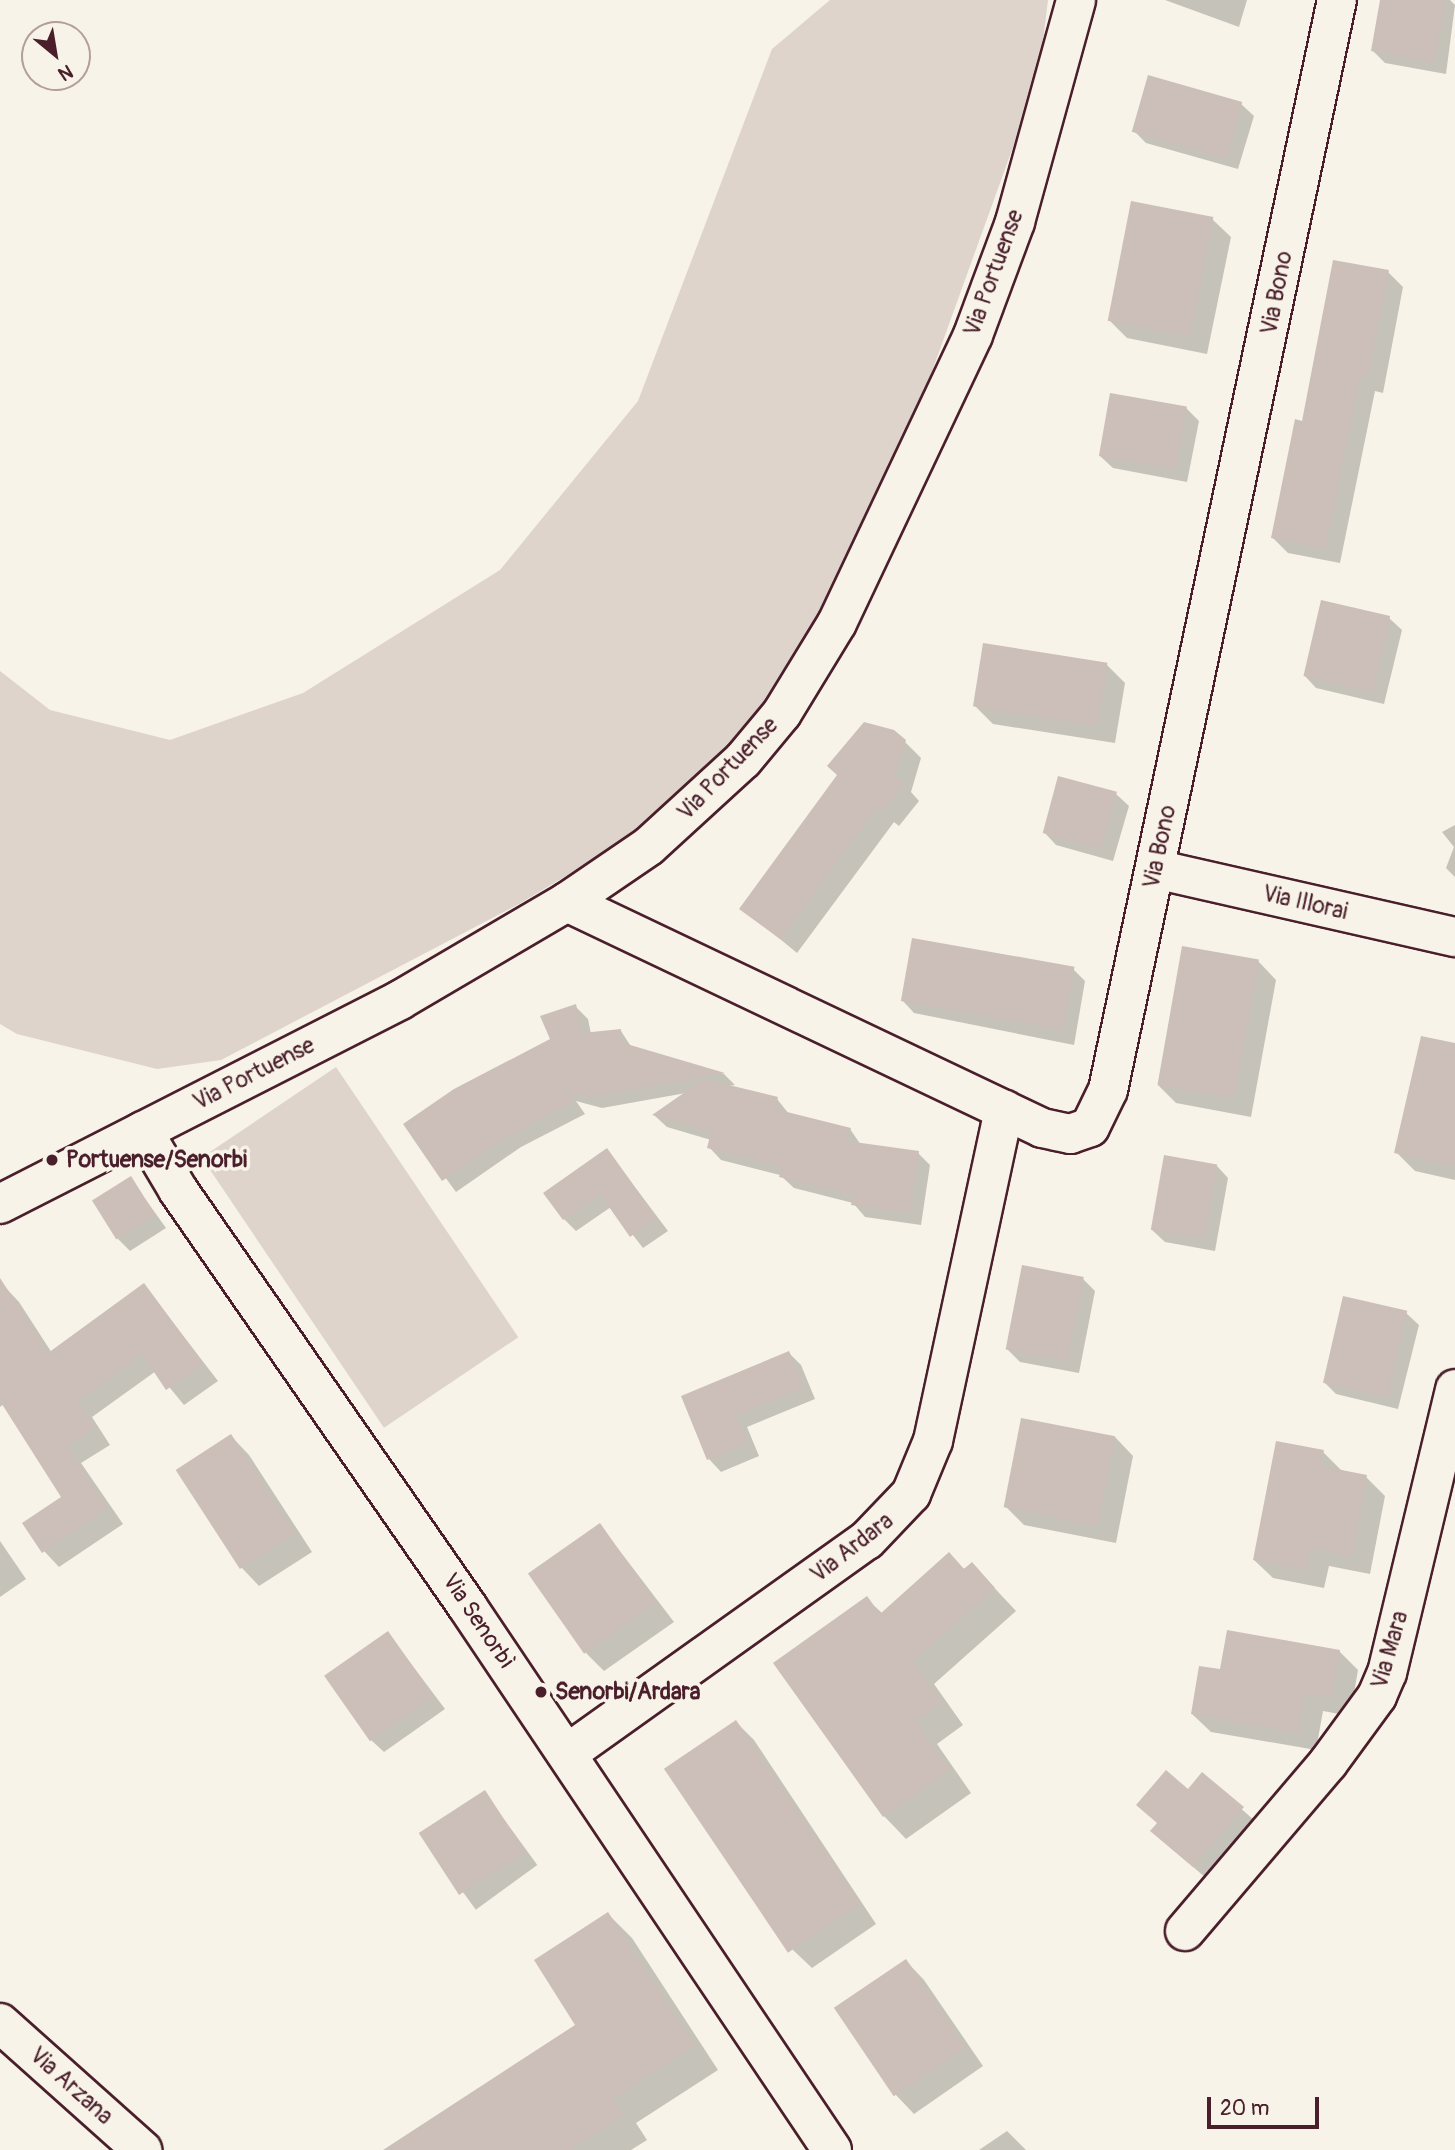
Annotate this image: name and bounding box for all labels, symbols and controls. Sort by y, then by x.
north arrow [21,21,91,91]
text: N [54,59,77,86]
street label: Via Portuense [958,206,1030,340]
street label: Via Bono [1255,249,1299,337]
street label: Via Portuense [672,712,784,826]
street label: Via Bono [1138,803,1182,891]
street label: Via Illorai [1260,880,1350,926]
street label: Via Portuense [189,1032,319,1116]
place label: Portuense/Senorbi [66,1146,247,1174]
marker: Portuense/Senorbi [44,1152,60,1168]
street label: Via Ardara [805,1507,899,1589]
street label: Via Senorbì [436,1568,520,1674]
street label: Via Mara [1366,1608,1414,1692]
place label: Senorbi/Ardara [555,1678,701,1706]
marker: Senorbi/Ardara [533,1684,549,1700]
street label: Via Arzana [24,2041,118,2131]
scale bar [1210,2084,1322,2128]
text: 20 m [1220,2095,1269,2122]

